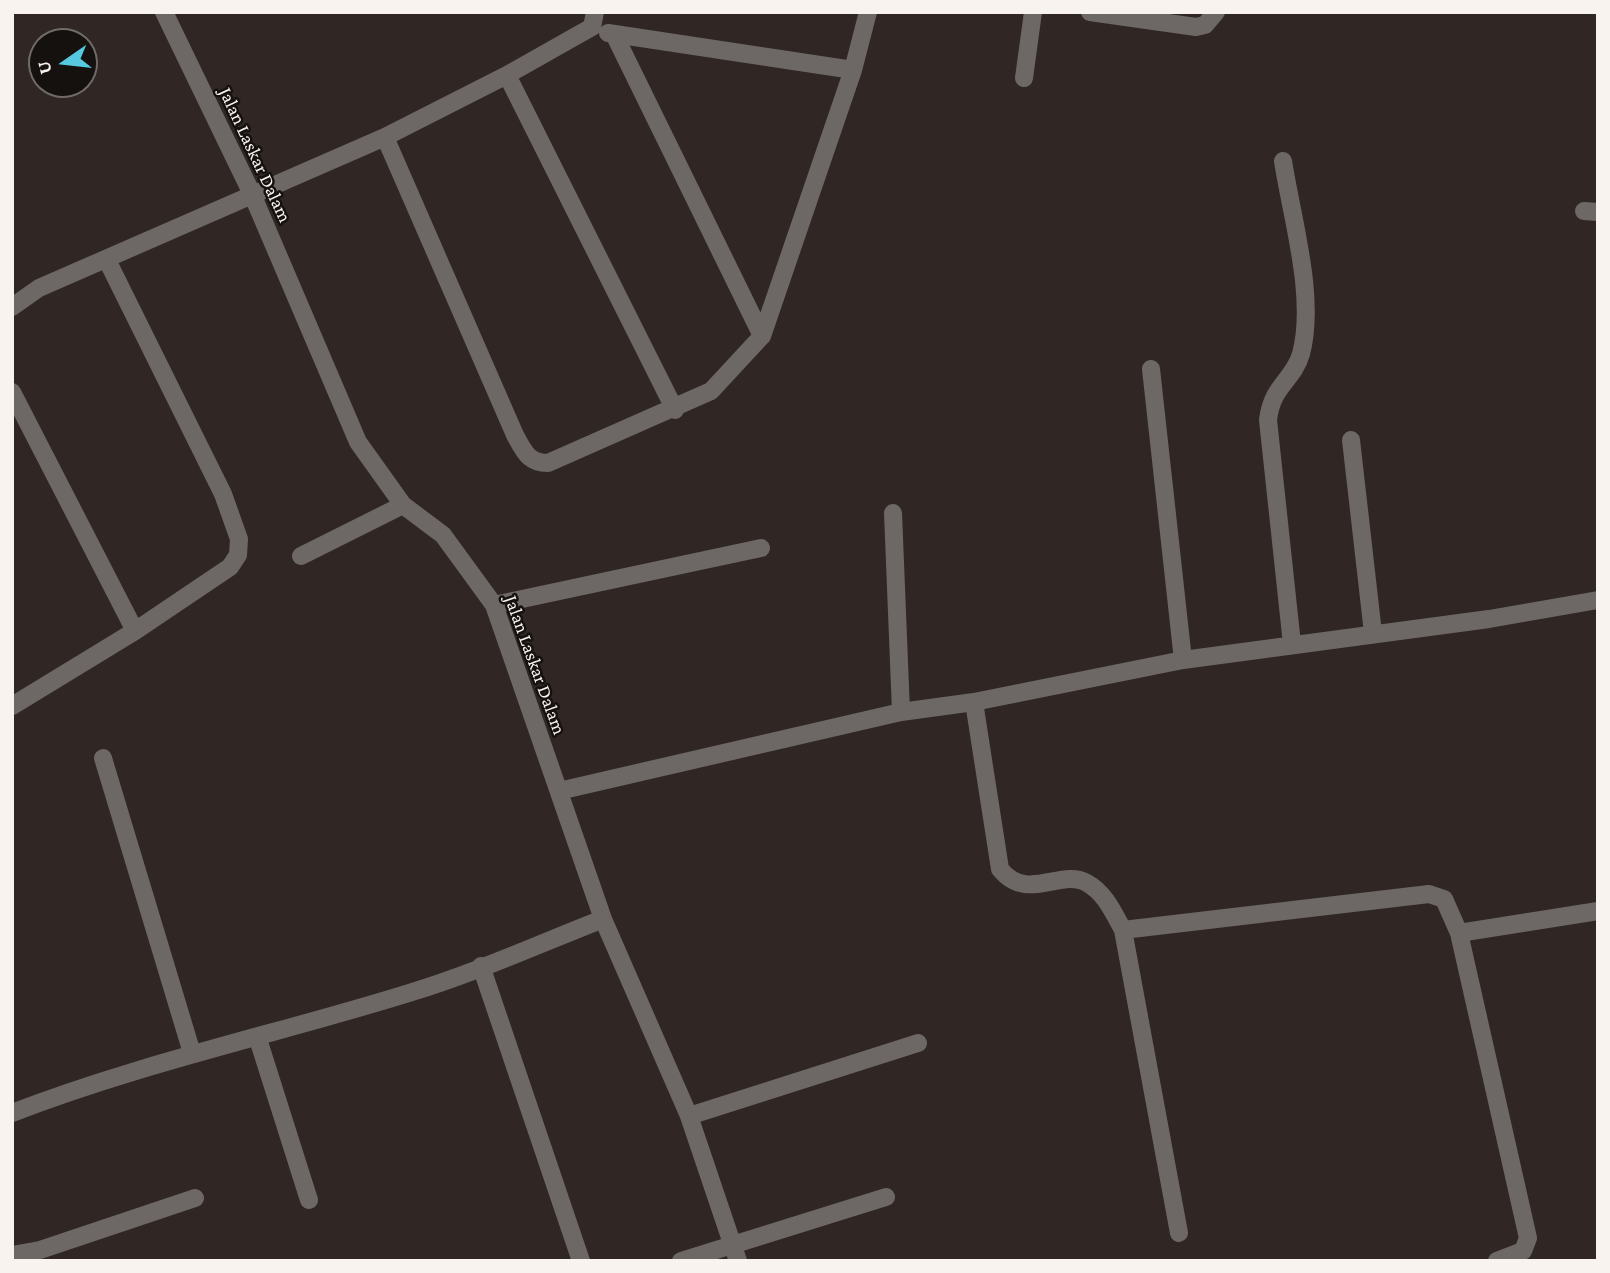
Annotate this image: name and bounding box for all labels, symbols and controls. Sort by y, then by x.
north arrow [28,28,98,98]
text: U [32,59,56,77]
street label: Jalan Laskar Dalam [214,84,296,226]
street label: Jalan Laskar Dalam [499,592,571,738]

